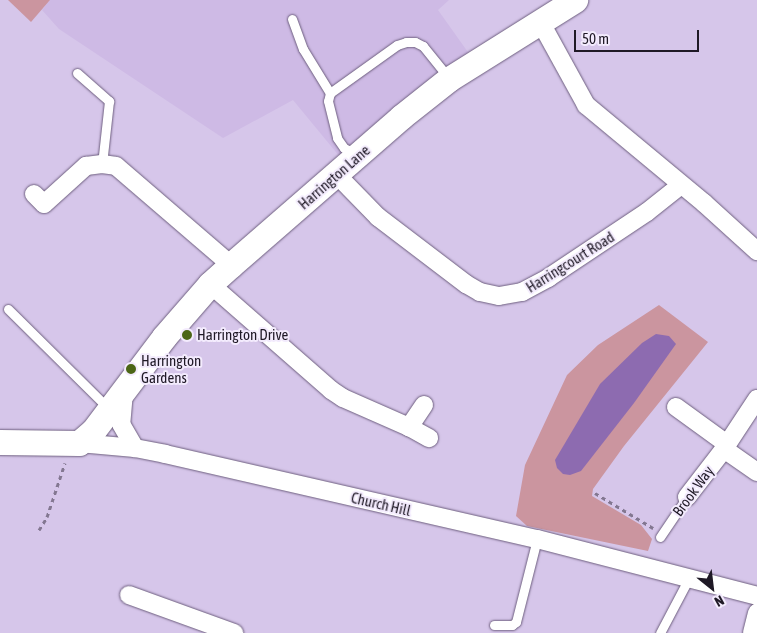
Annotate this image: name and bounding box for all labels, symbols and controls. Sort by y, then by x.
scale bar [577,20,702,52]
text: 50 m [582,30,609,47]
street label: Harrington Lane [294,141,374,213]
street label: Harringcourt Road [523,228,617,296]
place label: Harrington Drive [197,326,288,344]
marker: Harrington Drive [181,329,193,341]
place label: Harrington Gardens [141,351,201,386]
marker: Harrington Gardens [125,363,137,375]
street label: Brook Way [669,462,717,520]
street label: Church Hill [349,488,413,520]
north arrow [687,563,737,613]
text: N [712,592,727,610]

